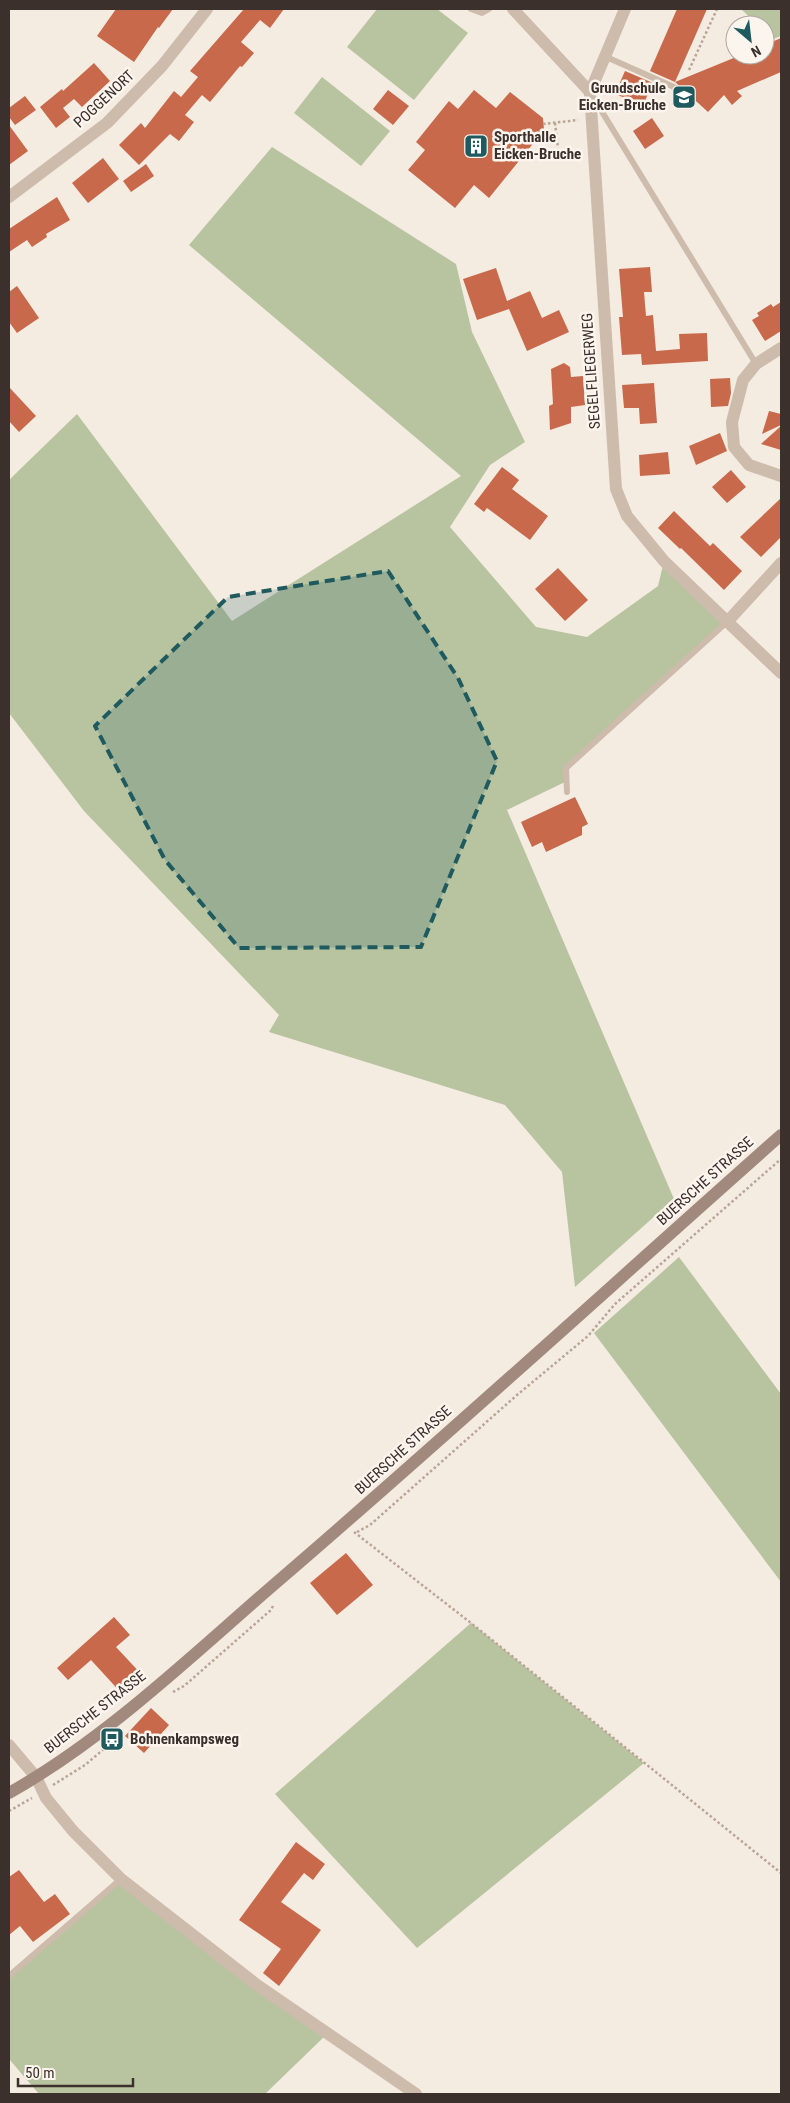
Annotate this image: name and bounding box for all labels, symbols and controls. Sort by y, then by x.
north arrow [725,15,775,65]
text: N [749,42,764,61]
street label: POGGENORT [70,66,138,132]
place label: Grundschule Eicken-Bruche [579,79,666,114]
school or university icon: Grundschule Eicken-Bruche [671,84,697,110]
place label: Sporthalle Eicken-Bruche [494,128,581,163]
building icon: Sporthalle Eicken-Bruche [463,133,489,159]
street label: SEGELFLIEGERWEG [578,312,604,430]
street label: BUERSCHE STRASSE [653,1133,757,1229]
street label: BUERSCHE STRASSE [351,1402,455,1498]
street label: BUERSCHE STRASSE [41,1667,149,1757]
bus stop icon: Bohnenkampsweg [99,1726,125,1752]
place label: Bohnenkampsweg [130,1730,239,1748]
scale bar [18,2056,132,2088]
text: 50 m [25,2064,55,2082]

